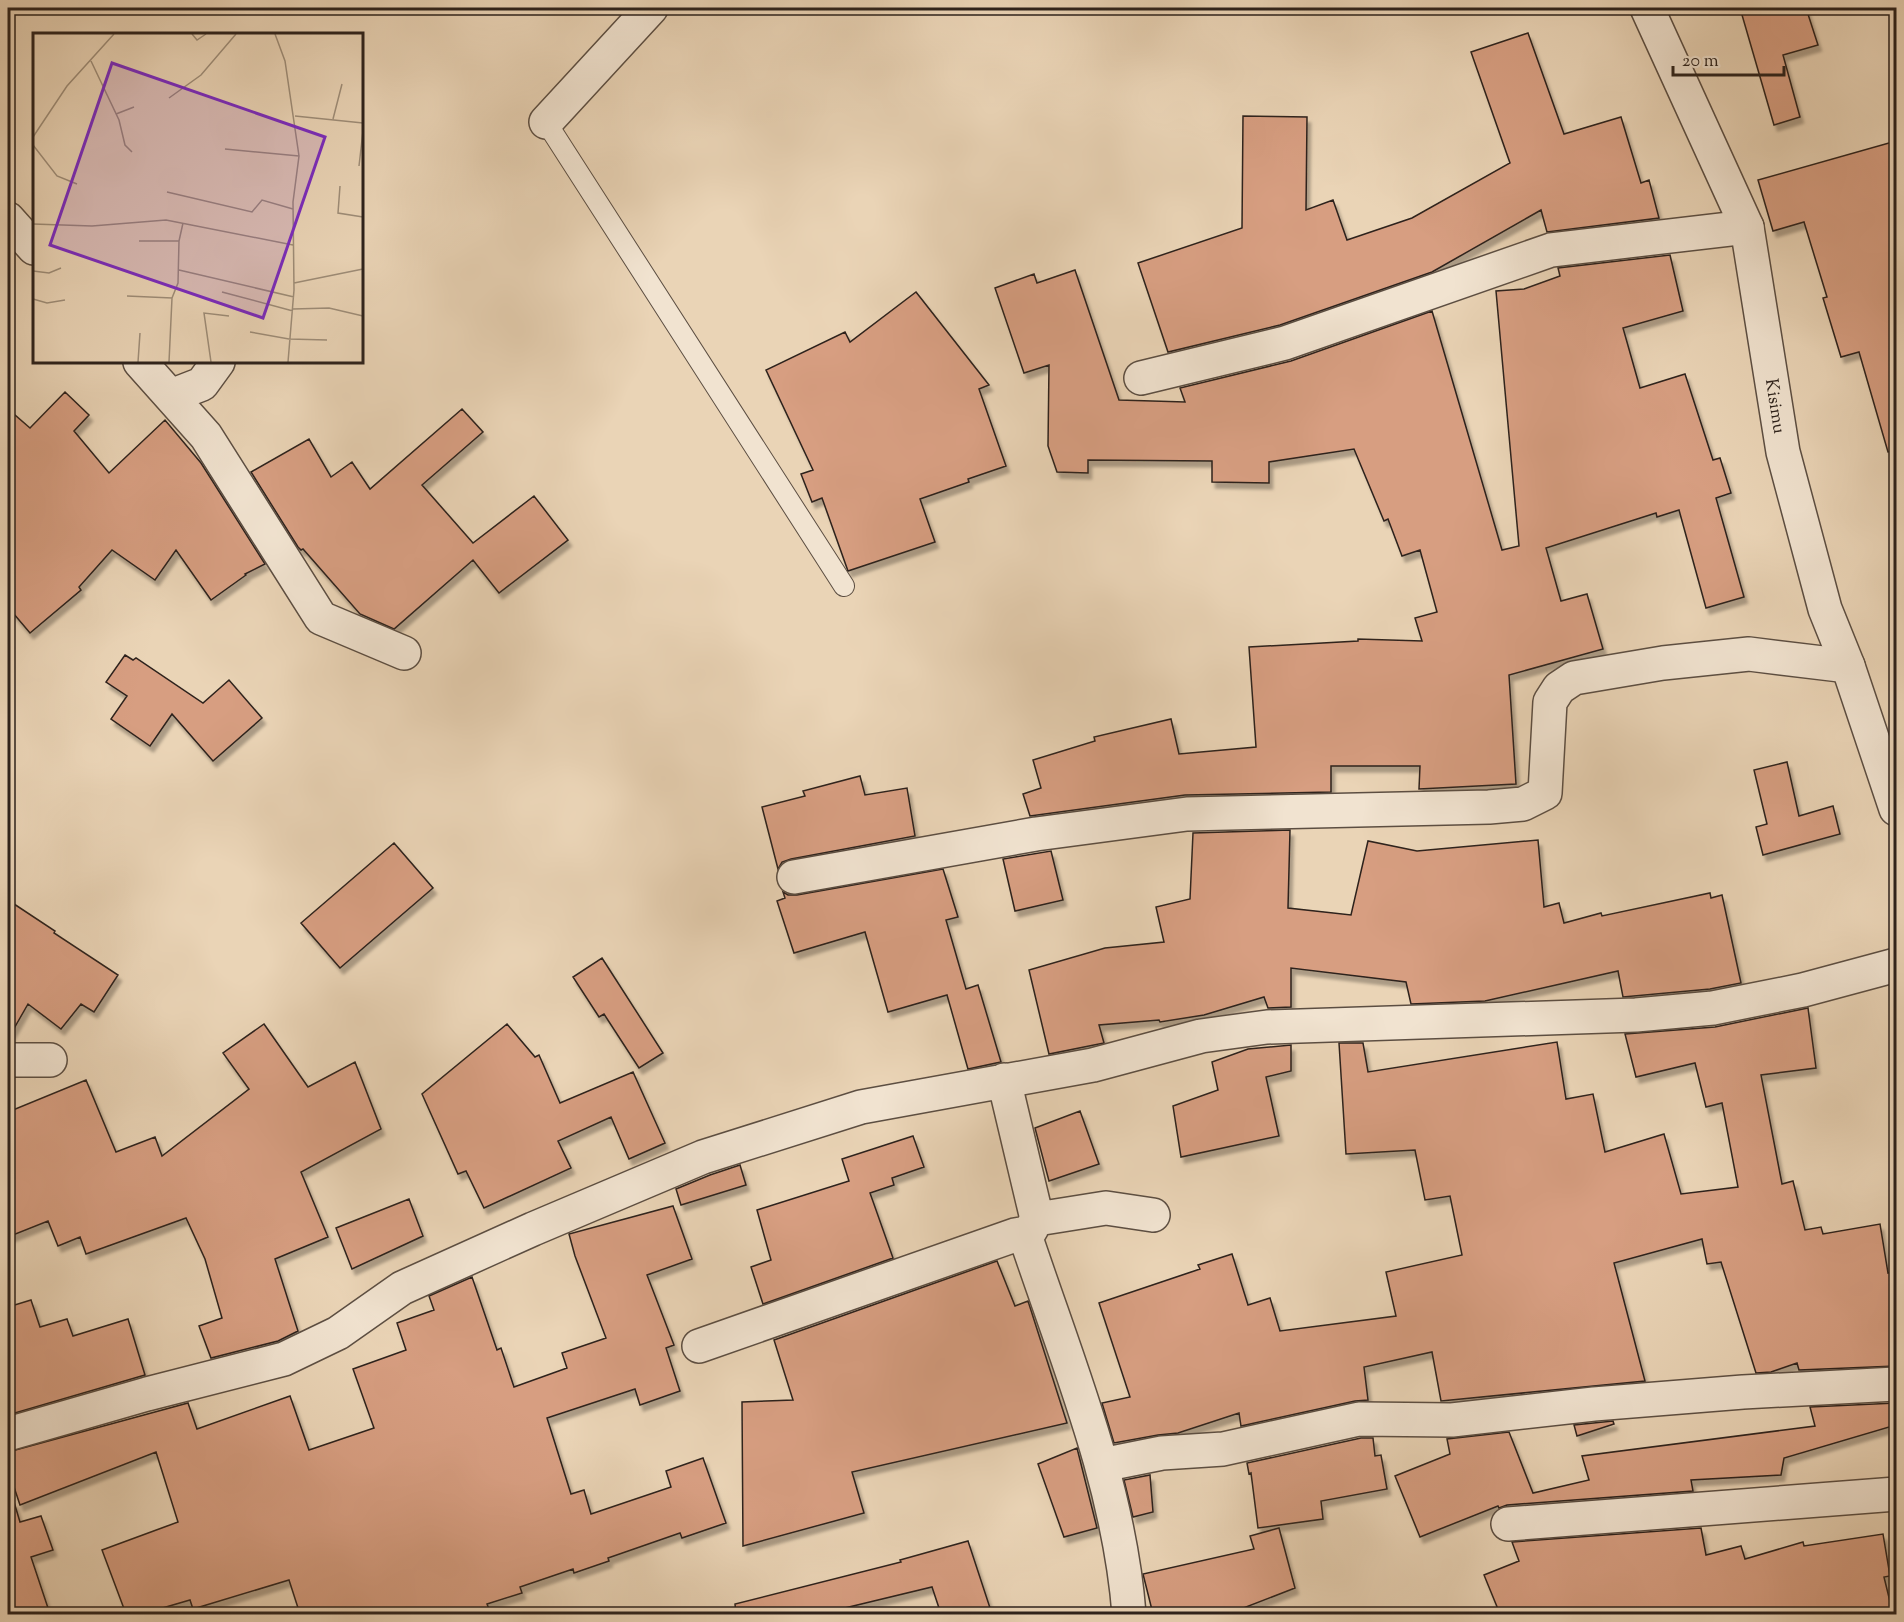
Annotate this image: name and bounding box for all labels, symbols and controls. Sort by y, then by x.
inset map [33,33,363,363]
scale bar [1673,39,1784,77]
text: 20 m [1682,49,1719,75]
street label: Kisimu [1757,377,1791,436]

